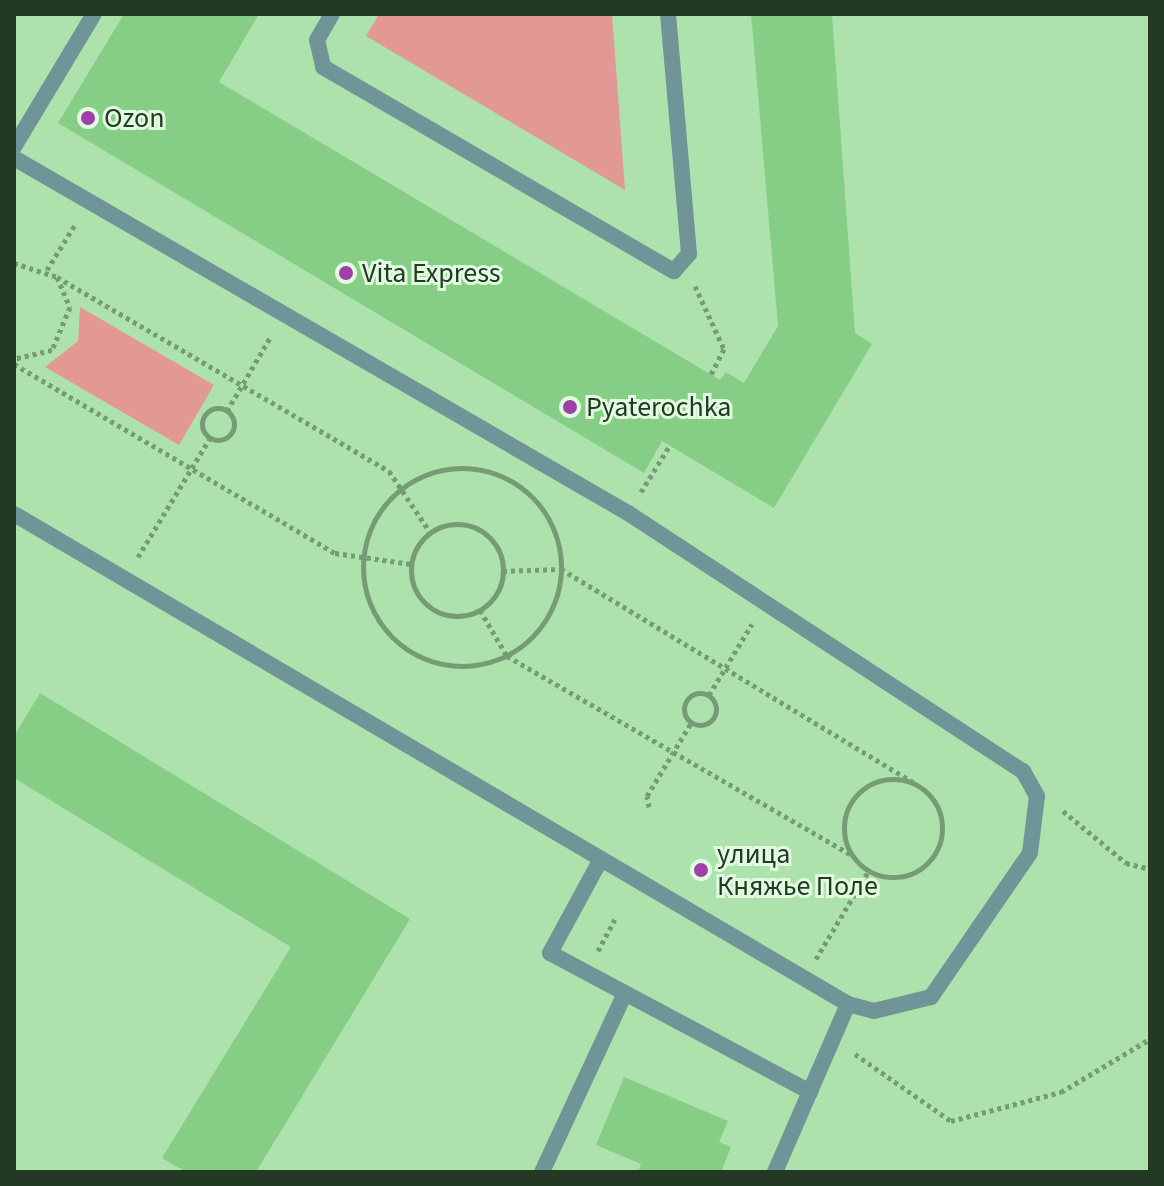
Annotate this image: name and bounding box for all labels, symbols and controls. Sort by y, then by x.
place label: Ozon [104,101,164,135]
marker: Ozon [79,109,97,127]
place label: Vita Express [362,256,501,290]
marker: Vita Express [337,264,355,282]
place label: Pyaterochka [586,390,731,424]
marker: Pyaterochka [561,398,579,416]
place label: улица Княжье Поле [717,837,878,903]
marker: улица Княжье Поле [692,861,710,879]

